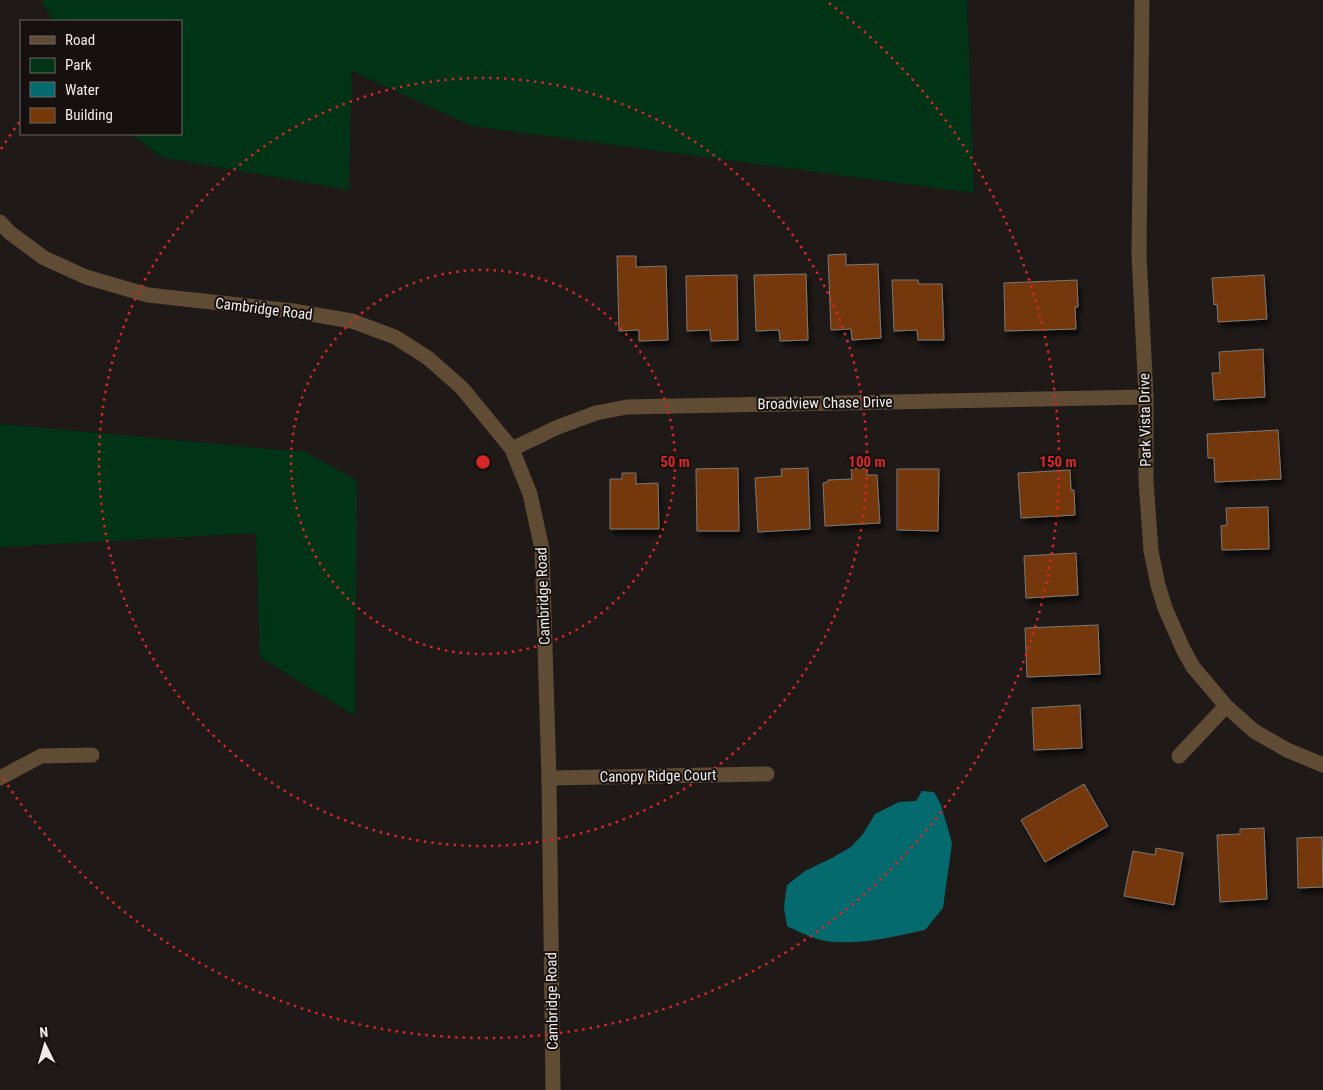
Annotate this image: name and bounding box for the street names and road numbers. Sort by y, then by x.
street label: Cambridge Road [214,294,314,324]
street label: Park Vista Drive [1135,373,1155,467]
street label: Broadview Chase Drive [757,393,893,413]
street label: Cambridge Road [532,547,554,645]
street label: Canopy Ridge Court [599,766,717,786]
street label: Cambridge Road [542,952,562,1050]

